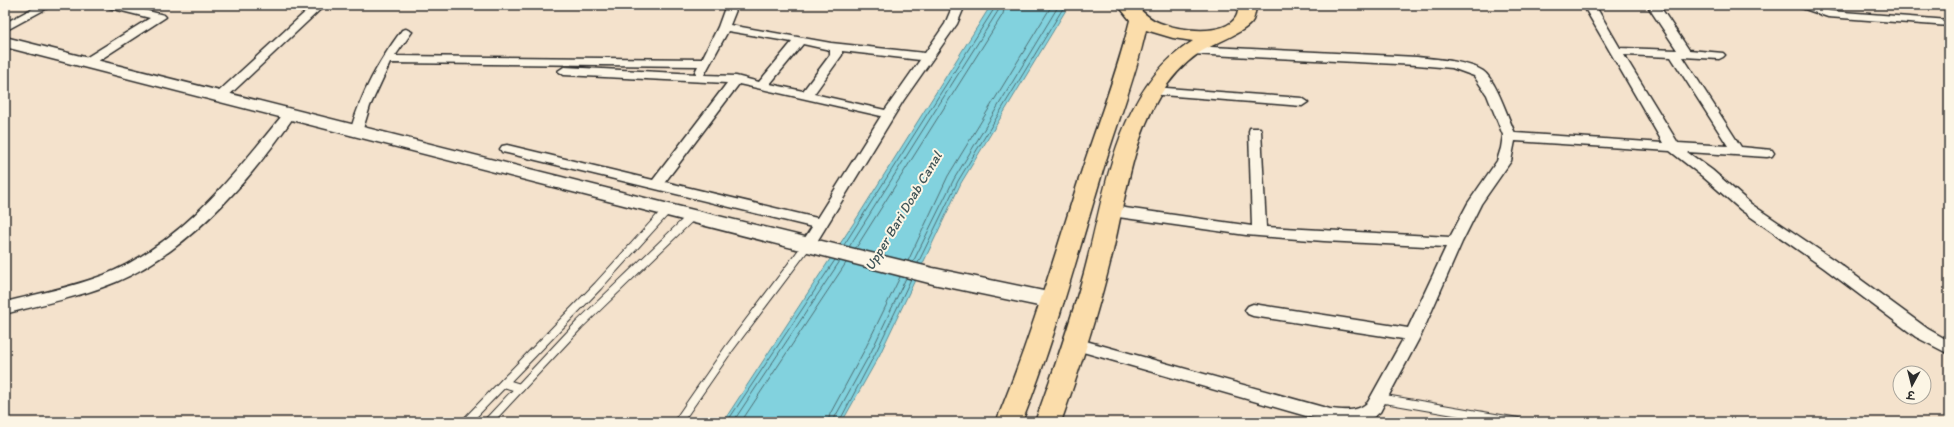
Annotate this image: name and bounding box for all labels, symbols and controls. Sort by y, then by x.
water label: Upper Bari Doab Canal [861,148,946,274]
north arrow [1892,365,1932,405]
text: उ [1905,387,1916,401]

